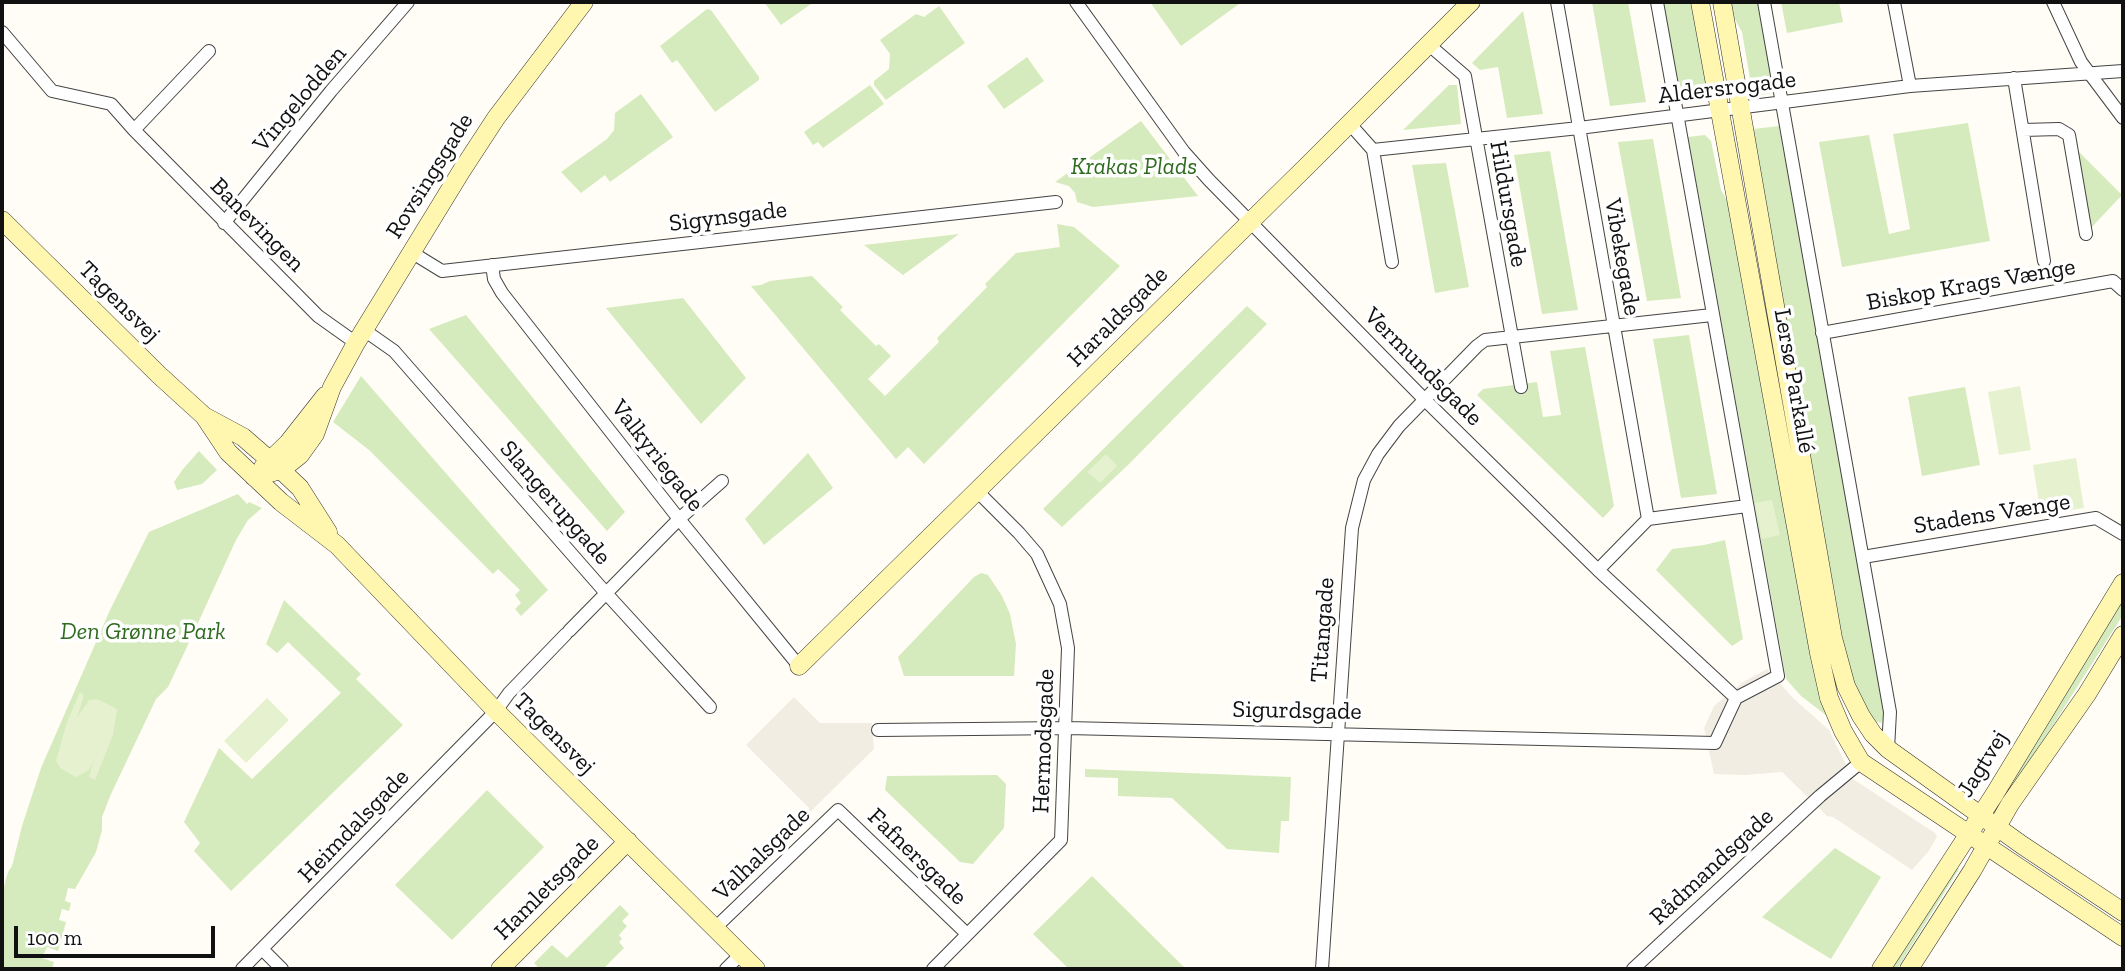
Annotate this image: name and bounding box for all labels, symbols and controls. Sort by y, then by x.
street label: Vingelodden [247,40,353,158]
street label: Aldersrogade [1656,65,1798,111]
street label: Rovsingsgade [380,108,480,244]
street label: Hildursgade [1483,139,1533,269]
park label: Krakas Plads [1071,153,1197,181]
street label: Banevingen [204,172,310,278]
street label: Sigynsgade [667,195,789,239]
street label: Vibekegade [1598,196,1646,318]
street label: Biskop Krags Vænge [1864,252,2078,318]
street label: Tagensvej [72,255,166,349]
street label: Haraldsgade [1062,261,1174,373]
street label: Vermundsgade [1358,302,1488,432]
street label: Lersø Parkallé [1767,307,1821,455]
street label: Valkyriegade [604,394,710,518]
street label: Slangerupgade [493,435,617,571]
street label: Stadens Vænge [1912,487,2072,541]
street label: Titangade [1305,577,1341,683]
park label: Den Grønne Park [60,618,226,646]
street label: Hermodsgade [1027,668,1061,814]
street label: Tagensvej [507,687,601,781]
street label: Sigurdsgade [1232,695,1362,727]
street label: Jagtvej [1951,725,2015,803]
street label: Heimdalsgade [293,763,415,889]
street label: Valhalsgade [708,801,816,907]
street label: Fafnersgade [861,802,973,912]
street label: Rådmandsgade [1644,802,1780,932]
street label: Hamletsgade [489,830,605,946]
scale bar [18,912,219,956]
text: 100 m [27,925,82,950]

